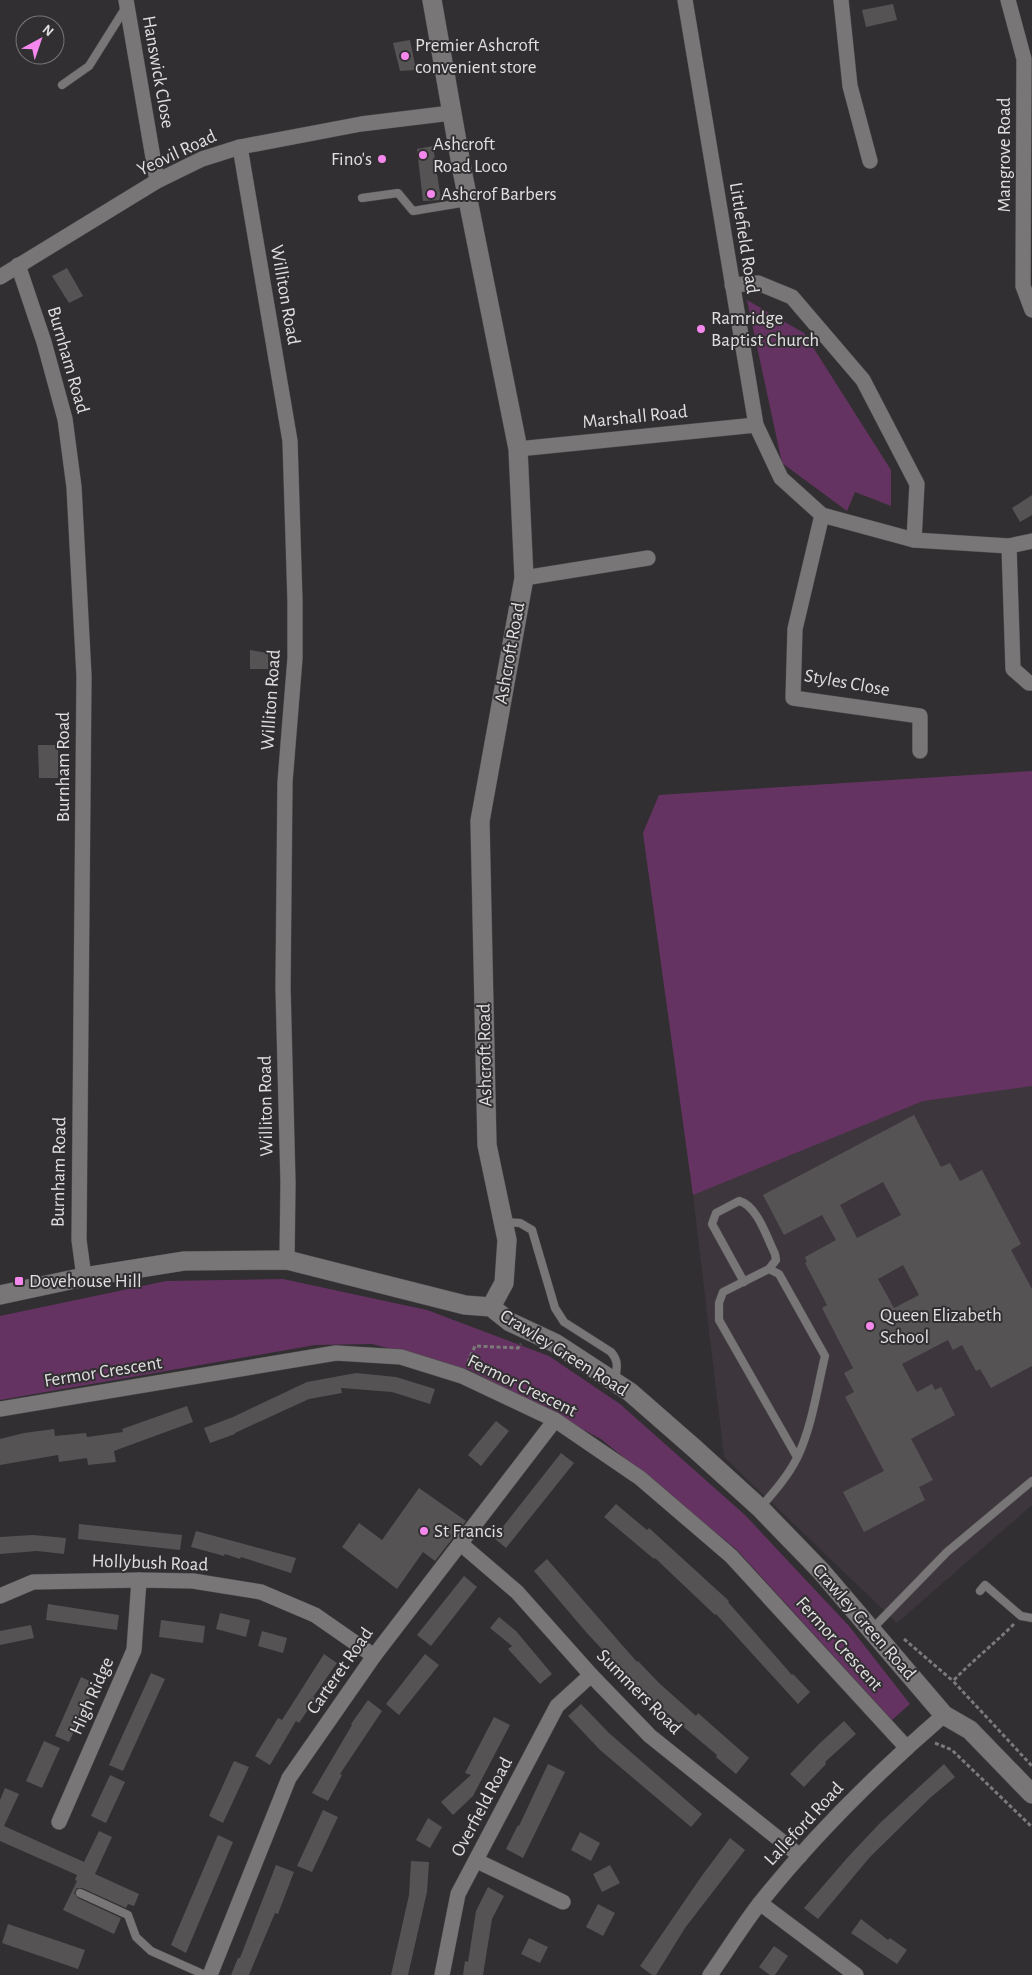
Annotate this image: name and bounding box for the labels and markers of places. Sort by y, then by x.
place label: Premier Ashcroft convenient store [415,36,539,77]
marker: Premier Ashcroft convenient store [399,50,411,62]
place label: Ashcroft Road Loco [433,135,508,176]
marker: Ashcroft Road Loco [417,149,429,161]
place label: Fino's [331,150,372,169]
marker: Fino's [376,153,388,165]
place label: Ashcrof Barbers [441,185,557,204]
marker: Ashcrof Barbers [425,188,437,200]
place label: Ramridge Baptist Church [711,309,819,350]
marker: Ramridge Baptist Church [695,323,707,335]
place label: Dovehouse Hill [29,1272,142,1291]
marker: Dovehouse Hill [13,1275,25,1287]
place label: Queen Elizabeth School [880,1306,1002,1347]
marker: Queen Elizabeth School [864,1320,876,1332]
place label: St Francis [434,1522,503,1541]
marker: St Francis [418,1525,430,1537]

